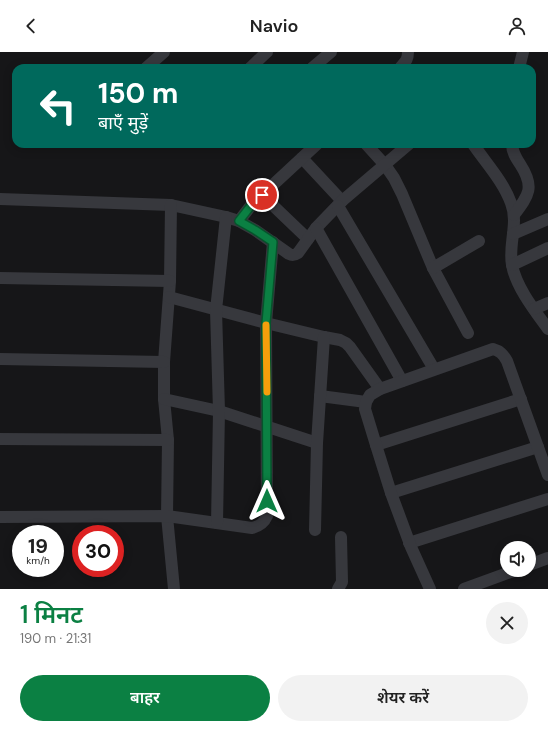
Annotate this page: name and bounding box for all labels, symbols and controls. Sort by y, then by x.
text: Navio [250,14,298,38]
icon: back [20,15,42,37]
icon: person [506,15,528,37]
text: 150 m [98,75,178,112]
icon: left [32,80,84,132]
text: बाएँ मुड़ें [98,111,148,135]
pin [245,178,279,212]
icon: arrive [251,184,273,206]
position arrow [246,480,288,522]
speed limit sign: 30 [72,525,124,577]
text: 19 [28,533,48,559]
map controls [500,541,536,577]
button: sound [500,541,536,577]
text: km/h [26,554,50,567]
text: 1 मिनट [20,599,83,630]
button: close [486,602,528,644]
text: 190 m · 21:31 [20,630,91,647]
button: बाहर [20,675,270,721]
button: शेयर करें [278,675,528,721]

